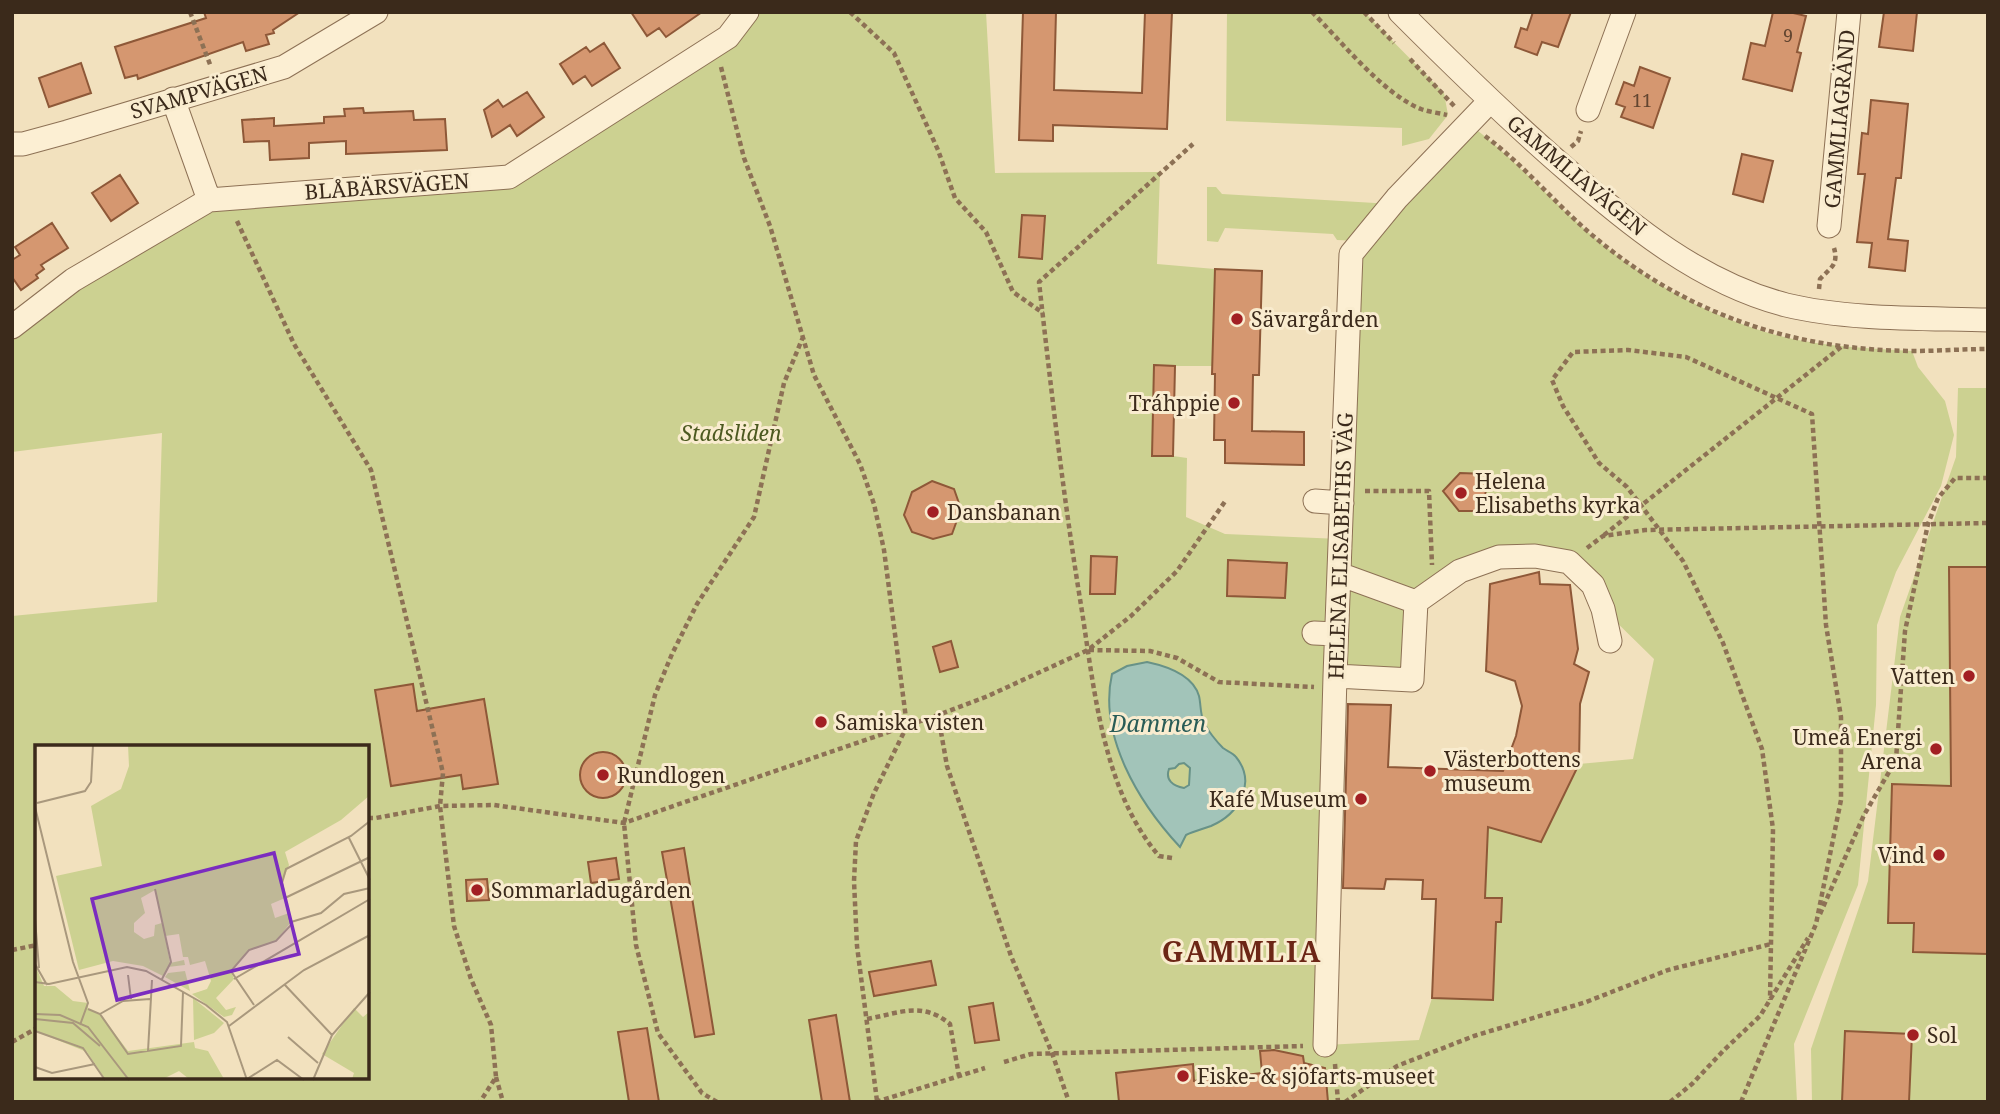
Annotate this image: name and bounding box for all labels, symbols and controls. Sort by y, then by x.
house number: 9 [1783,23,1793,47]
street label: GAMMLIAGRÄND [1817,29,1861,209]
street label: SVAMPVÄGEN [127,59,271,125]
house number: 11 [1632,88,1652,112]
street label: GAMMLIAVÄGEN [1501,108,1653,242]
street label: BLÅBÄRSVÄGEN [303,166,471,206]
place label: Sävargården [1251,305,1379,333]
marker: Sävargården [1229,311,1245,327]
place label: Tráhppie [1129,389,1220,417]
marker: Tráhppie [1226,395,1242,411]
street label: HELENA ELISABETHS VÄG [1321,412,1359,680]
park label: Stadsliden [680,419,782,447]
place label: Helena Elisabeths kyrka [1475,467,1641,519]
marker: Helena Elisabeths kyrka [1453,485,1469,501]
place label: Dansbanan [947,498,1061,526]
marker: Dansbanan [925,504,941,520]
place label: Vatten [1891,662,1955,690]
marker: Vatten [1961,668,1977,684]
water label: Dammen [1109,707,1206,739]
place label: Samiska visten [835,708,984,736]
marker: Samiska visten [813,714,829,730]
place label: Umeå Energi Arena [1793,723,1922,775]
marker: Umeå Energi Arena [1928,741,1944,757]
inset map [35,745,369,1079]
place label: Västerbottens museum [1444,745,1581,797]
place label: Rundlogen [617,761,725,789]
marker: Västerbottens museum [1422,763,1438,779]
marker: Rundlogen [595,767,611,783]
place label: Kafé Museum [1209,785,1347,813]
marker: Kafé Museum [1353,791,1369,807]
place label: Vind [1878,841,1925,869]
marker: Vind [1931,847,1947,863]
place label: Sommarladugården [491,876,691,904]
marker: Sommarladugården [469,882,485,898]
district label: GAMMLIA [1162,932,1322,970]
place label: Sol [1927,1021,1958,1049]
marker: Sol [1905,1027,1921,1043]
place label: Fiske- & sjöfarts-museet [1197,1062,1435,1090]
marker: Fiske- & sjöfarts-museet [1175,1068,1191,1084]

